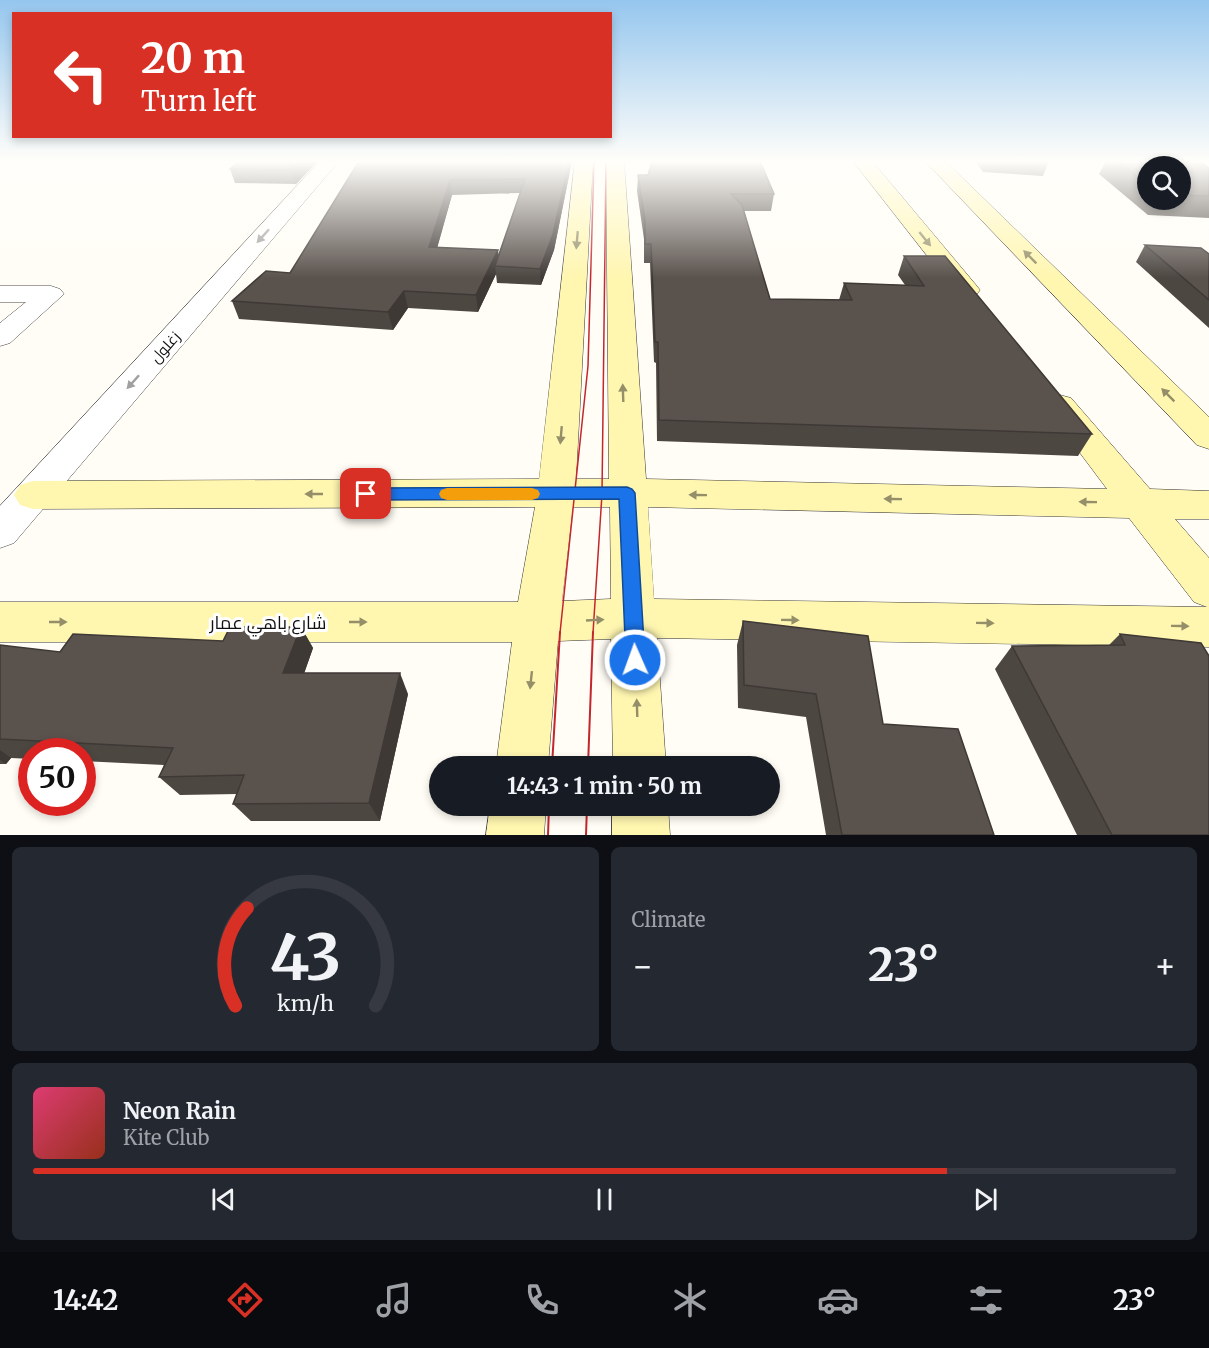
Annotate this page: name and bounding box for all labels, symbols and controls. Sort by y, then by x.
text: 20 m [141,32,245,84]
icon: left [42,36,120,114]
text: Turn left [141,84,256,118]
map controls [1137,156,1191,210]
button: search [1137,156,1191,210]
one-way arrow [257,228,270,243]
one-way arrow [572,231,582,250]
one-way arrow [919,232,931,247]
one-way arrow [1023,250,1037,265]
street label: زغلول [146,327,184,367]
one-way arrow [127,374,140,389]
one-way arrow [618,383,627,402]
one-way arrow [1161,389,1175,403]
one-way arrow [556,425,566,444]
pin [340,468,391,519]
icon: arrive [349,477,382,510]
one-way arrow [304,489,323,499]
one-way arrow [688,490,707,499]
one-way arrow [883,494,902,503]
one-way arrow [1078,498,1097,507]
street label: شارع باهي عمار [209,611,326,637]
one-way arrow [586,615,605,624]
one-way arrow [781,615,800,625]
one-way arrow [49,617,68,627]
one-way arrow [349,617,368,627]
one-way arrow [976,618,995,628]
one-way arrow [1171,621,1190,631]
position arrow [603,628,667,692]
one-way arrow [526,671,536,690]
one-way arrow [632,699,641,718]
speed limit sign: 50 [18,738,96,816]
text: 14:43 · 1 min · 50 m [507,772,702,800]
text: Climate [632,907,706,932]
text: 43 [269,919,341,997]
text: 23° [868,937,939,993]
text: − [632,946,654,987]
text: + [1154,946,1176,987]
text: km/h [277,990,334,1017]
text: Neon Rain [123,1097,236,1125]
text: Kite Club [123,1125,209,1150]
icon: previous [207,1183,240,1216]
icon: pause [588,1183,621,1216]
icon: next [969,1183,1002,1216]
icon: directions [224,1279,266,1321]
icon: music [373,1279,415,1321]
icon: phone [521,1279,563,1321]
icon: climate [669,1279,711,1321]
icon: car [817,1279,859,1321]
icon: filters [965,1279,1007,1321]
text: 14:42 [53,1283,118,1317]
text: 23° [1113,1283,1156,1317]

